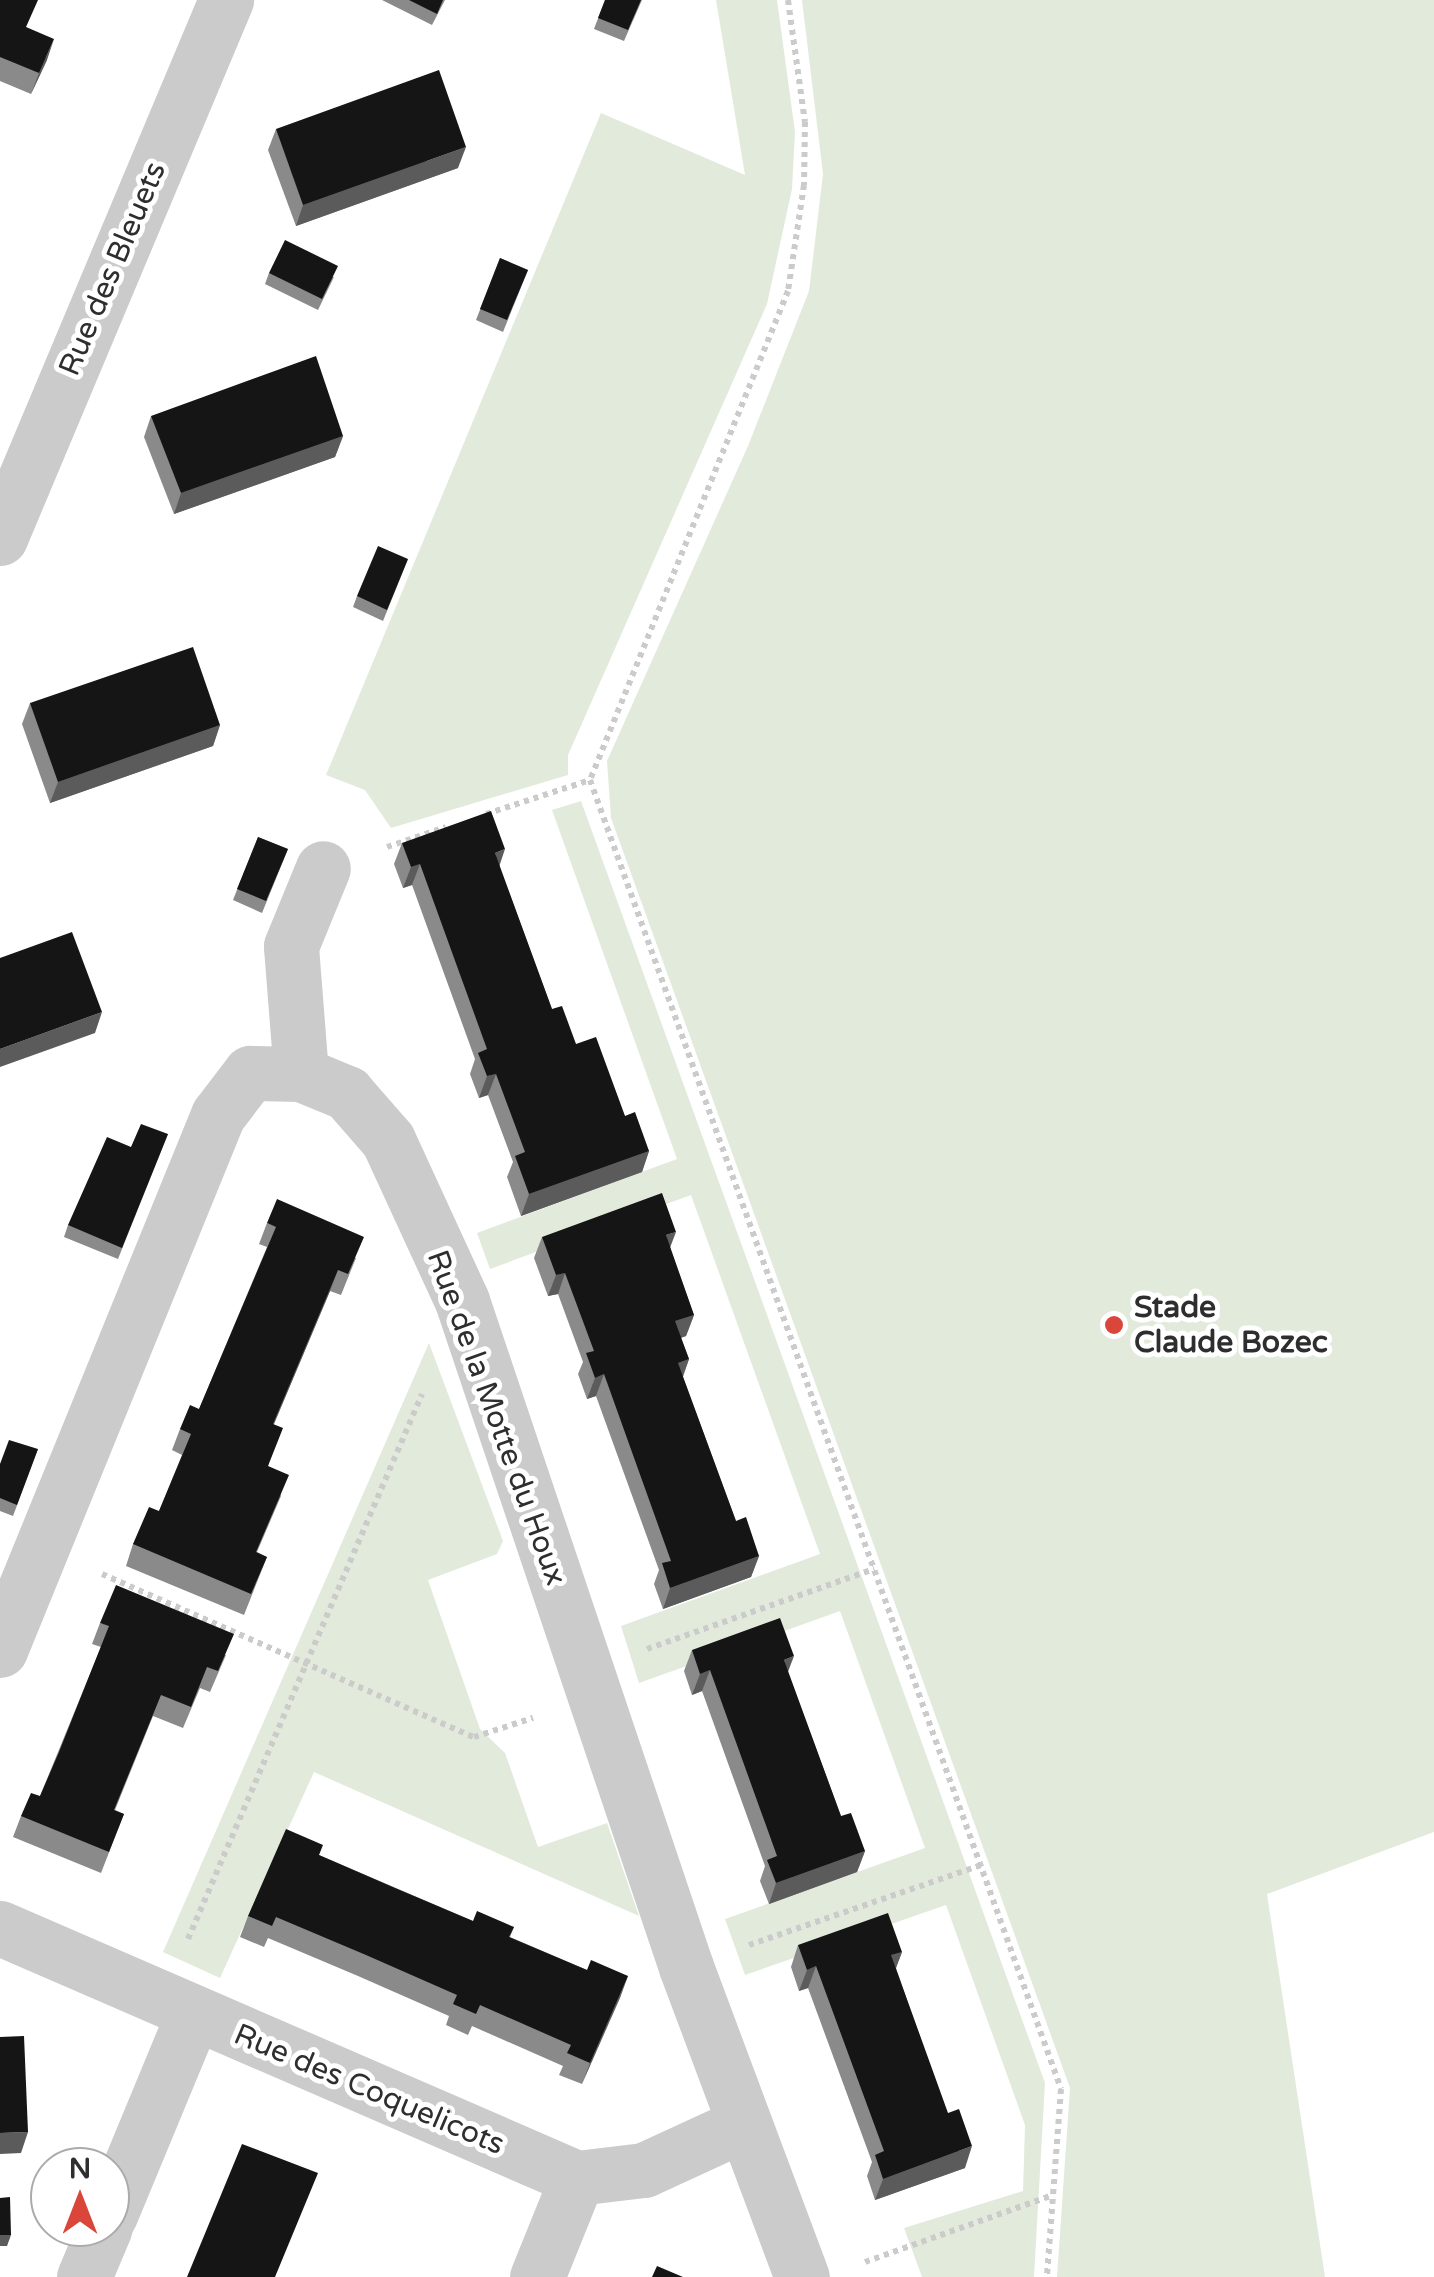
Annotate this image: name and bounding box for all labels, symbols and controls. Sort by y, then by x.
street label: Rue des Bleuets [52,157,174,381]
street label: Rue de la Motte du Houx [419,1246,573,1590]
place label: Stade Claude Bozec [1134,1290,1328,1360]
marker: Stade Claude Bozec [1103,1314,1125,1336]
street label: Rue des Coquelicots [228,2017,510,2163]
north arrow [30,2147,130,2247]
text: N [69,2152,91,2186]

